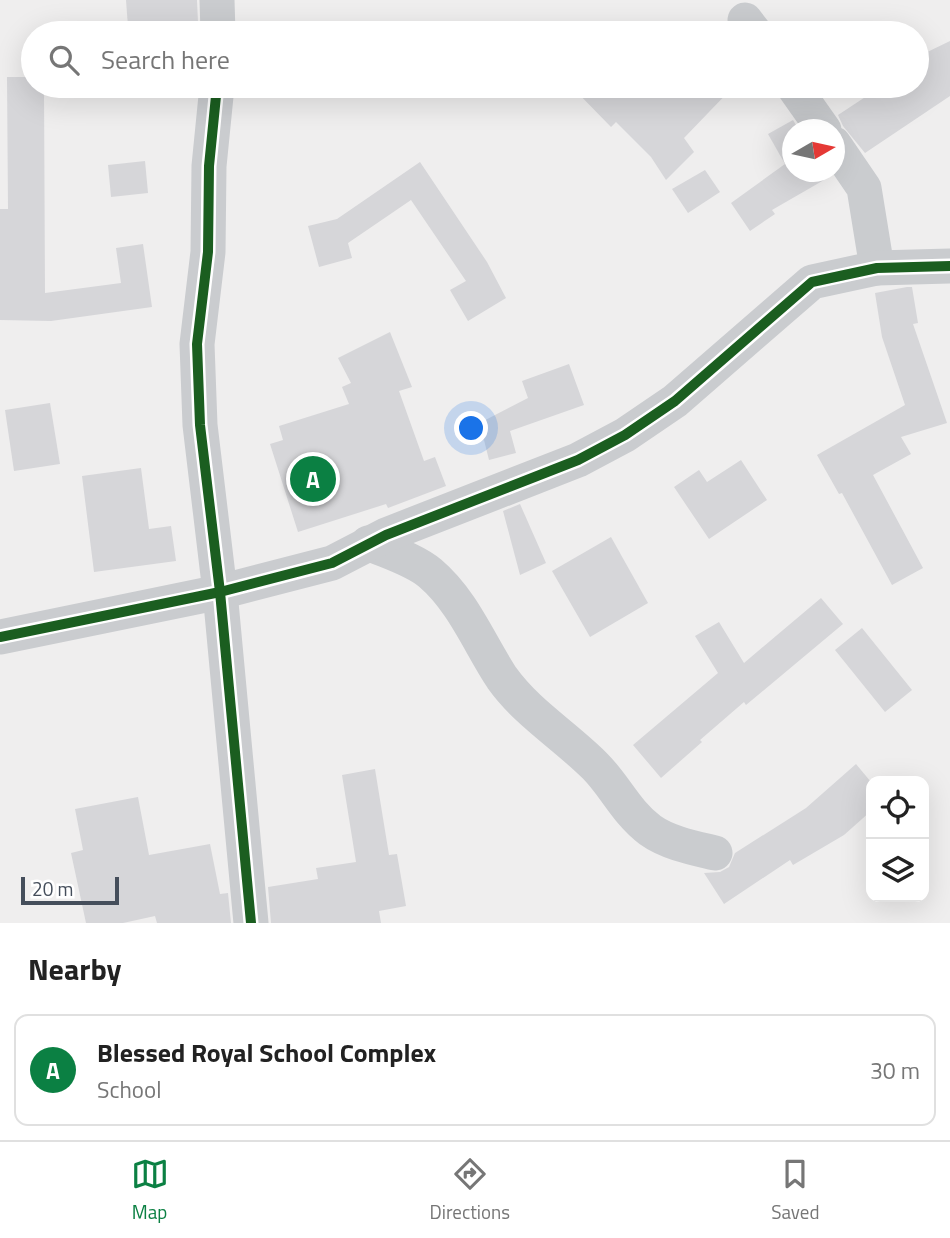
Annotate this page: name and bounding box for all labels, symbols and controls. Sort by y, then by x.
search box [21,21,929,98]
text: Search here [101,40,230,79]
icon: search [45,41,83,79]
north arrow [782,119,845,182]
your location [454,411,488,445]
pin: A [290,453,336,505]
map controls [866,776,929,902]
button: locate [866,776,929,839]
button: layers [866,839,929,902]
scale bar [21,874,119,906]
text: 20 m [32,874,73,903]
text: Nearby [28,946,121,992]
text: Blessed Royal School Complex [97,1033,436,1072]
text: A [46,1053,60,1088]
text: 30 m [870,1053,920,1088]
text: School [97,1072,161,1107]
tab: Map [131,1155,169,1226]
tab: Directions [430,1155,510,1226]
tab: Saved [771,1155,819,1226]

